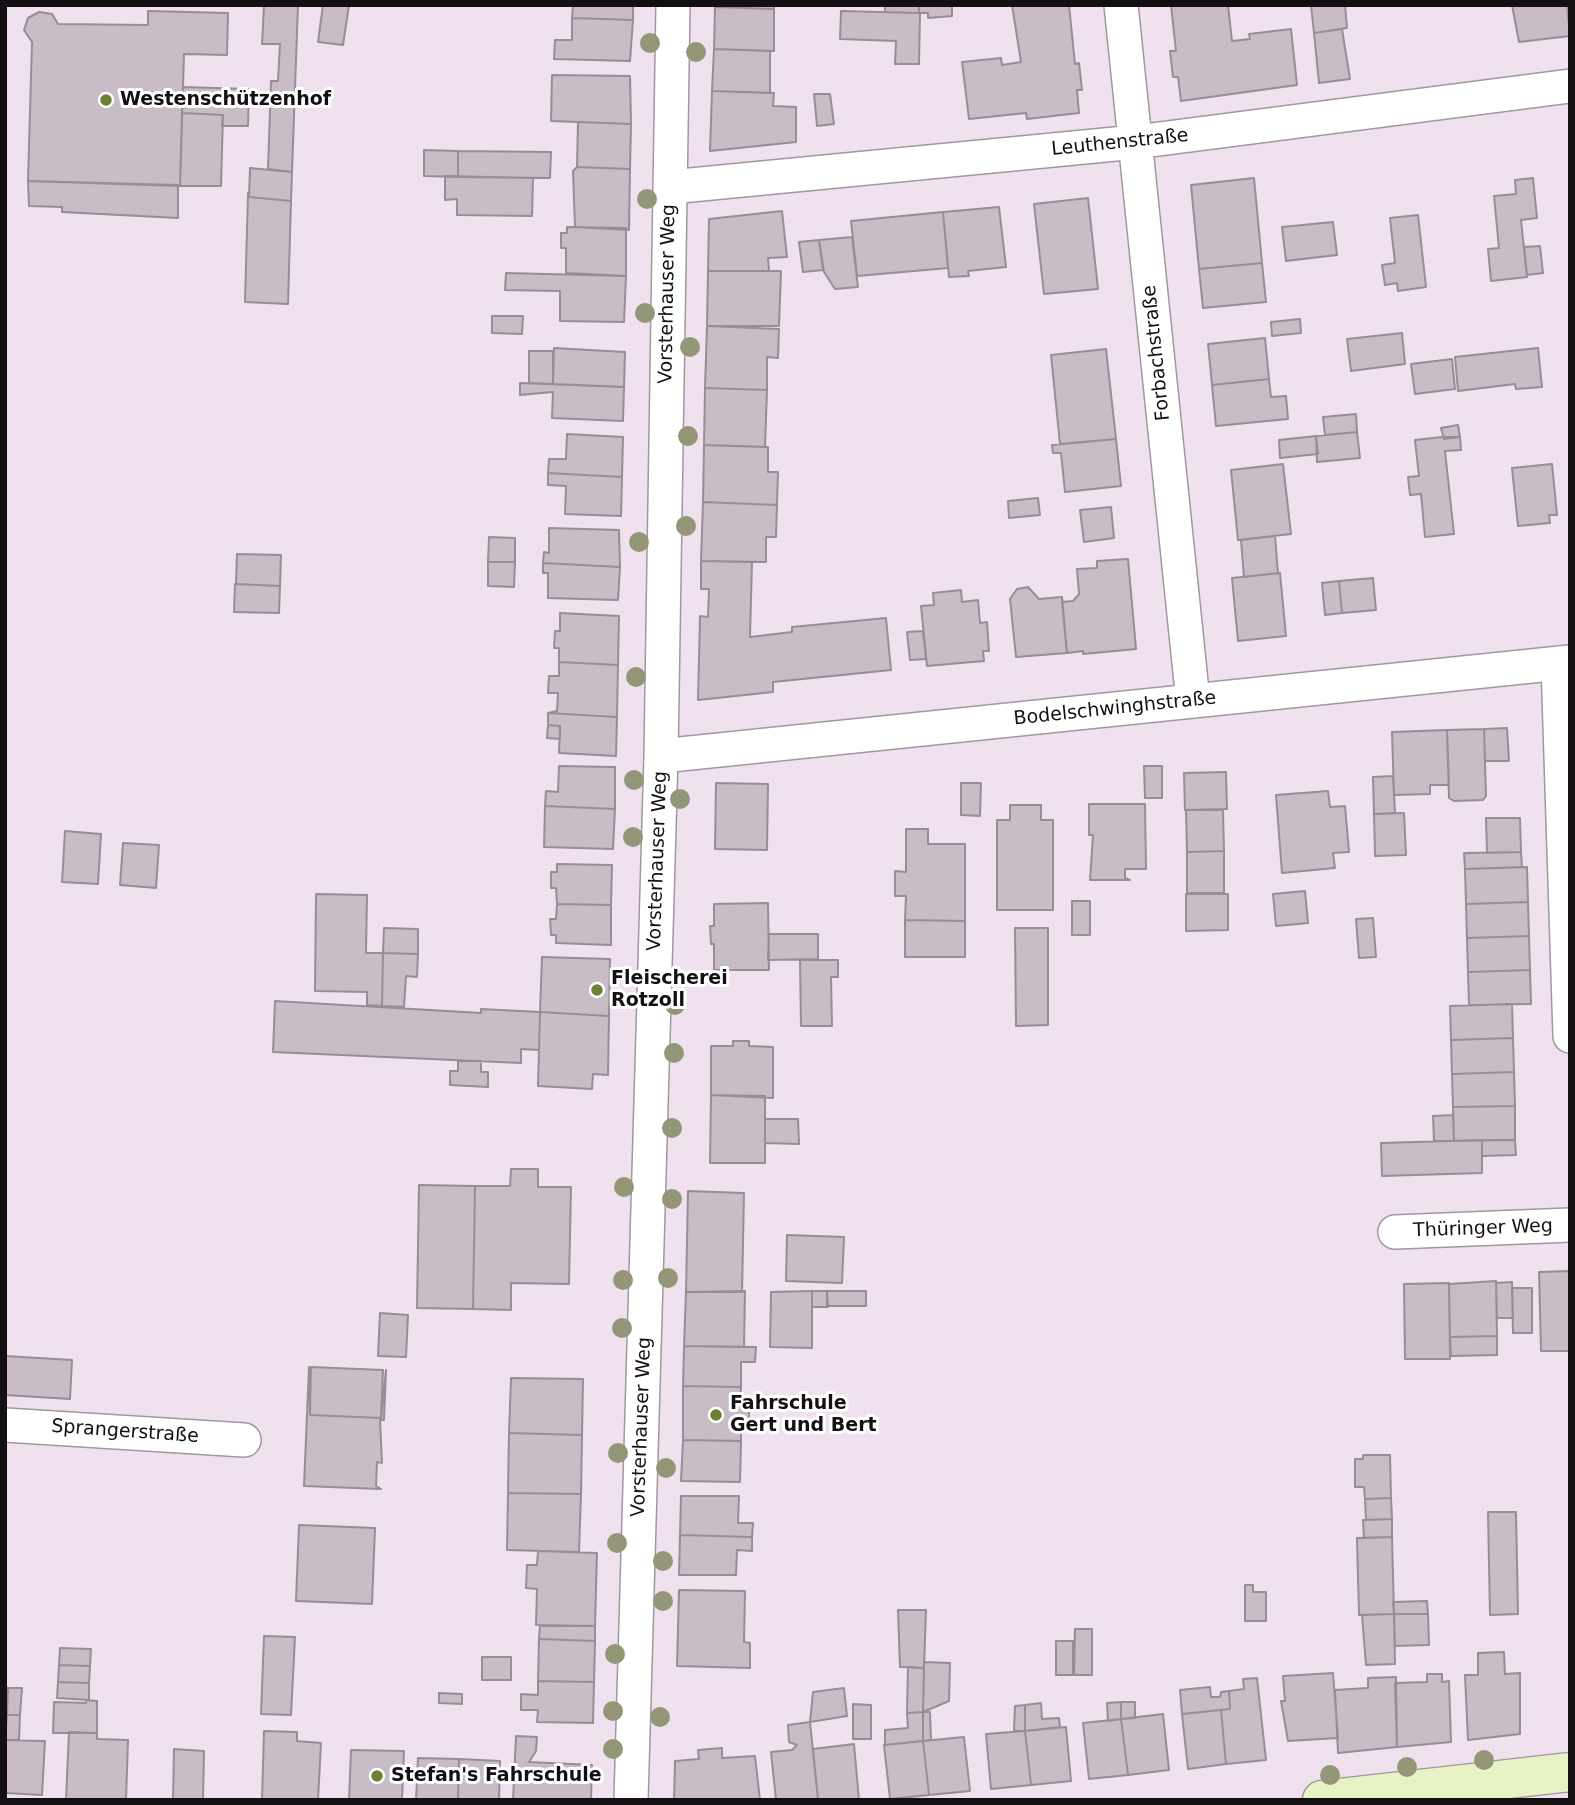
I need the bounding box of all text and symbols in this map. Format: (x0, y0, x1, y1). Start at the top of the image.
place label: Westenschützenhof (120, 89, 331, 111)
marker: Westenschützenhof (98, 92, 114, 108)
street label: Leuthenstraße (1050, 124, 1190, 162)
street label: Vorsterhauser Weg (655, 204, 681, 384)
street label: Forbachstraße (1139, 284, 1175, 422)
street label: Bodelschwinghstraße (1013, 687, 1217, 731)
street label: Vorsterhauser Weg (643, 771, 673, 951)
place label: Fleischerei Rotzoll (611, 968, 728, 1012)
marker: Fleischerei Rotzoll (589, 982, 605, 998)
street label: Thüringer Weg (1413, 1215, 1553, 1243)
street label: Vorsterhauser Weg (627, 1337, 657, 1517)
place label: Fahrschule Gert und Bert (730, 1393, 877, 1437)
marker: Fahrschule Gert und Bert (708, 1407, 724, 1423)
street label: Sprangerstraße (51, 1415, 199, 1449)
place label: Stefan's Fahrschule (391, 1765, 602, 1787)
marker: Stefan's Fahrschule (369, 1768, 385, 1784)

